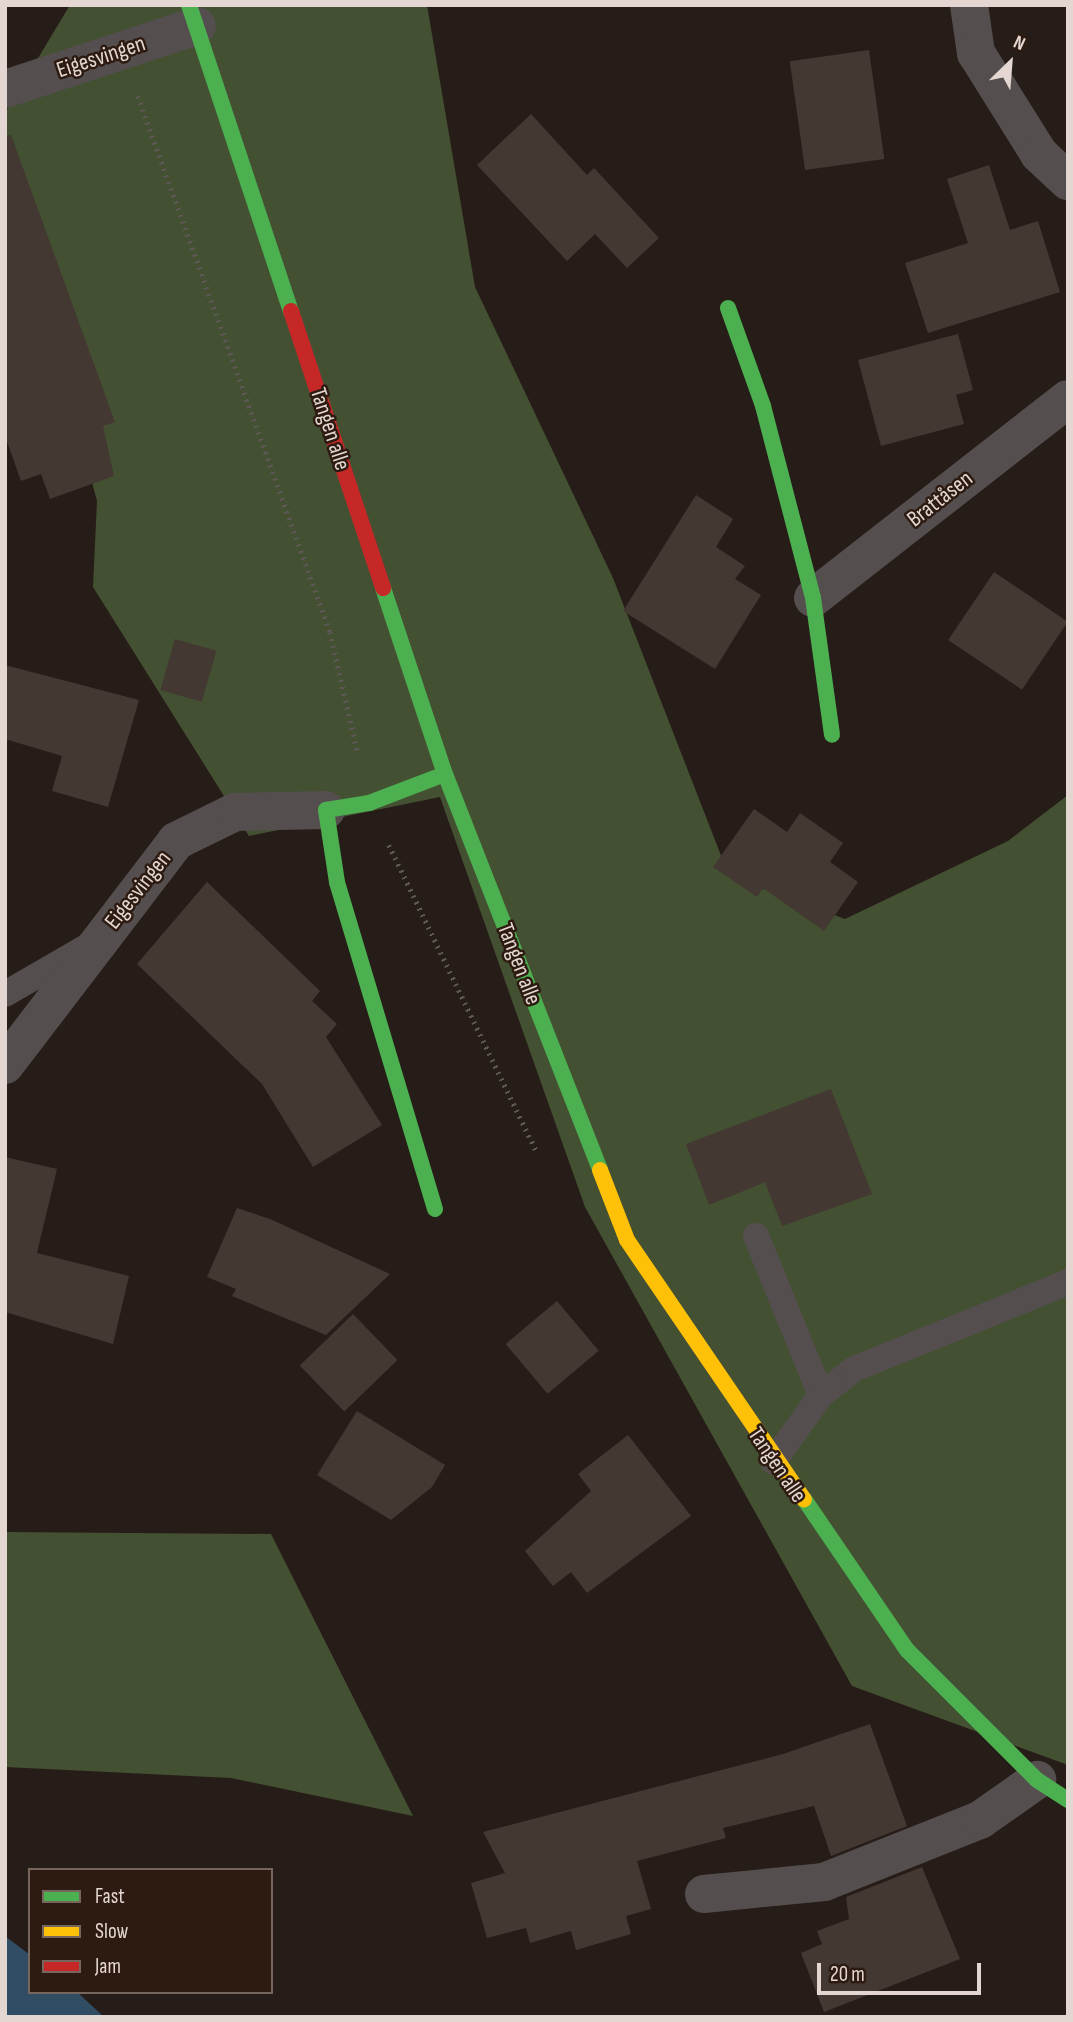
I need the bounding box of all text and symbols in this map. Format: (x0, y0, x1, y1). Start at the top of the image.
north arrow (975, 28, 1045, 98)
street label: Eigesvingen (53, 30, 149, 84)
text: N (1010, 31, 1029, 56)
street label: Tangen alle (304, 384, 356, 474)
street label: Brattåsen (902, 465, 978, 533)
street label: Eigesvingen (99, 845, 177, 935)
street label: Tangen alle (491, 919, 547, 1009)
street label: Tangen alle (742, 1422, 812, 1508)
legend (28, 1868, 273, 1994)
text: Fast (95, 1884, 125, 1909)
text: Slow (95, 1919, 128, 1944)
scale bar (821, 1948, 986, 1992)
text: Jam (95, 1954, 121, 1979)
text: 20 m (830, 1962, 865, 1987)

